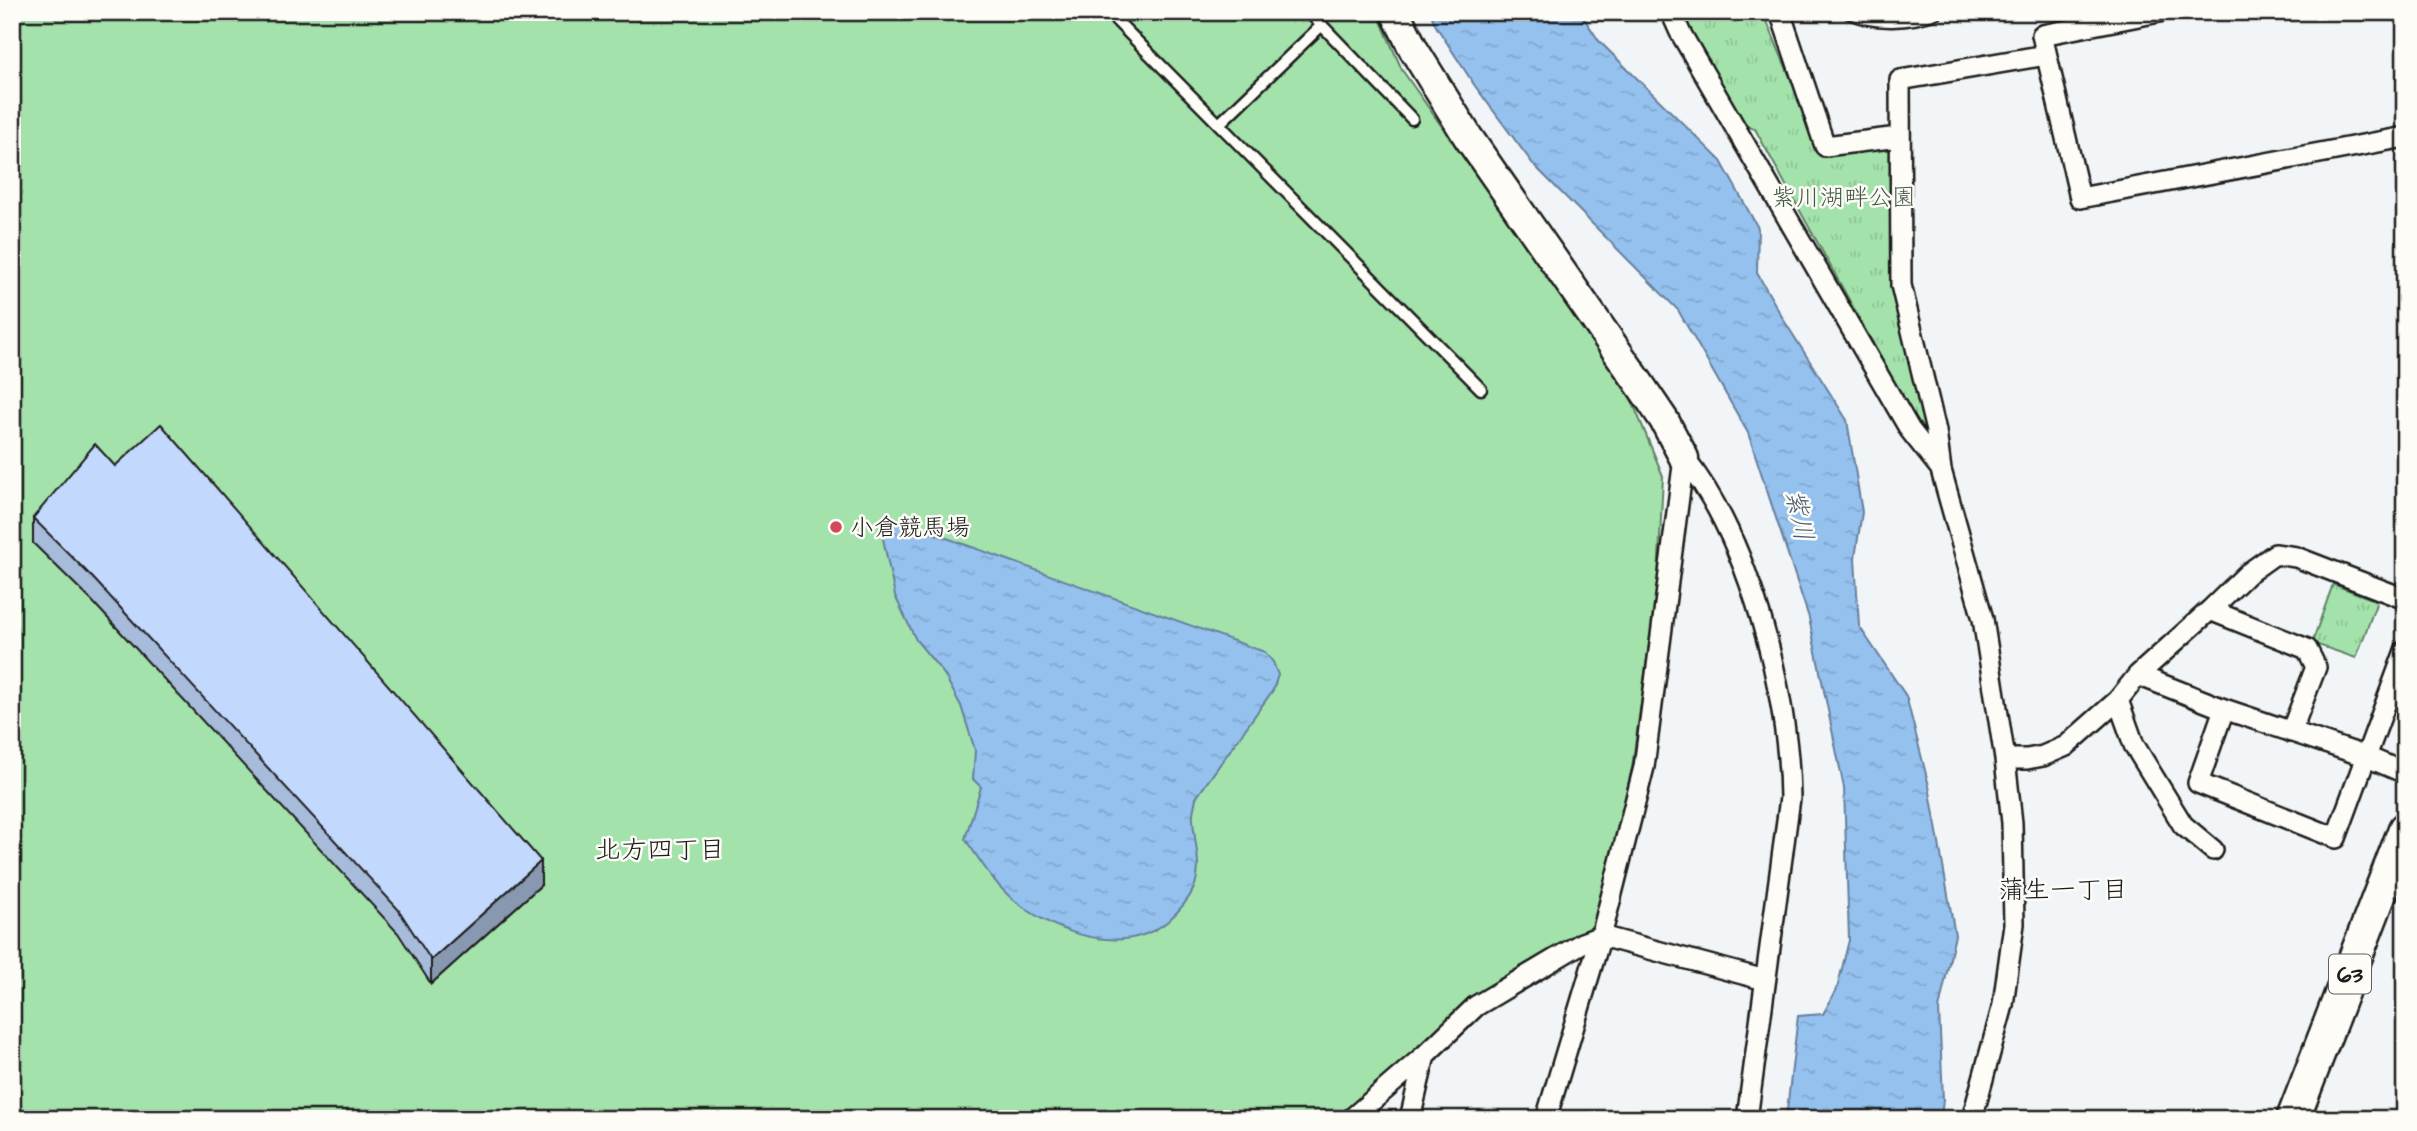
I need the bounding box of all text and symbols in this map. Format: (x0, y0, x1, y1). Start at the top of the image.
park label: 紫川湖畔公園 (1772, 181, 1916, 215)
water label: 紫川 (1776, 486, 1822, 544)
place label: 小倉競馬場 (850, 511, 970, 545)
marker: 小倉競馬場 (828, 519, 844, 535)
district label: 北方四丁目 (595, 832, 725, 868)
district label: 蒲生一丁目 (1998, 872, 2128, 908)
road number: 63 (2329, 954, 2371, 993)

